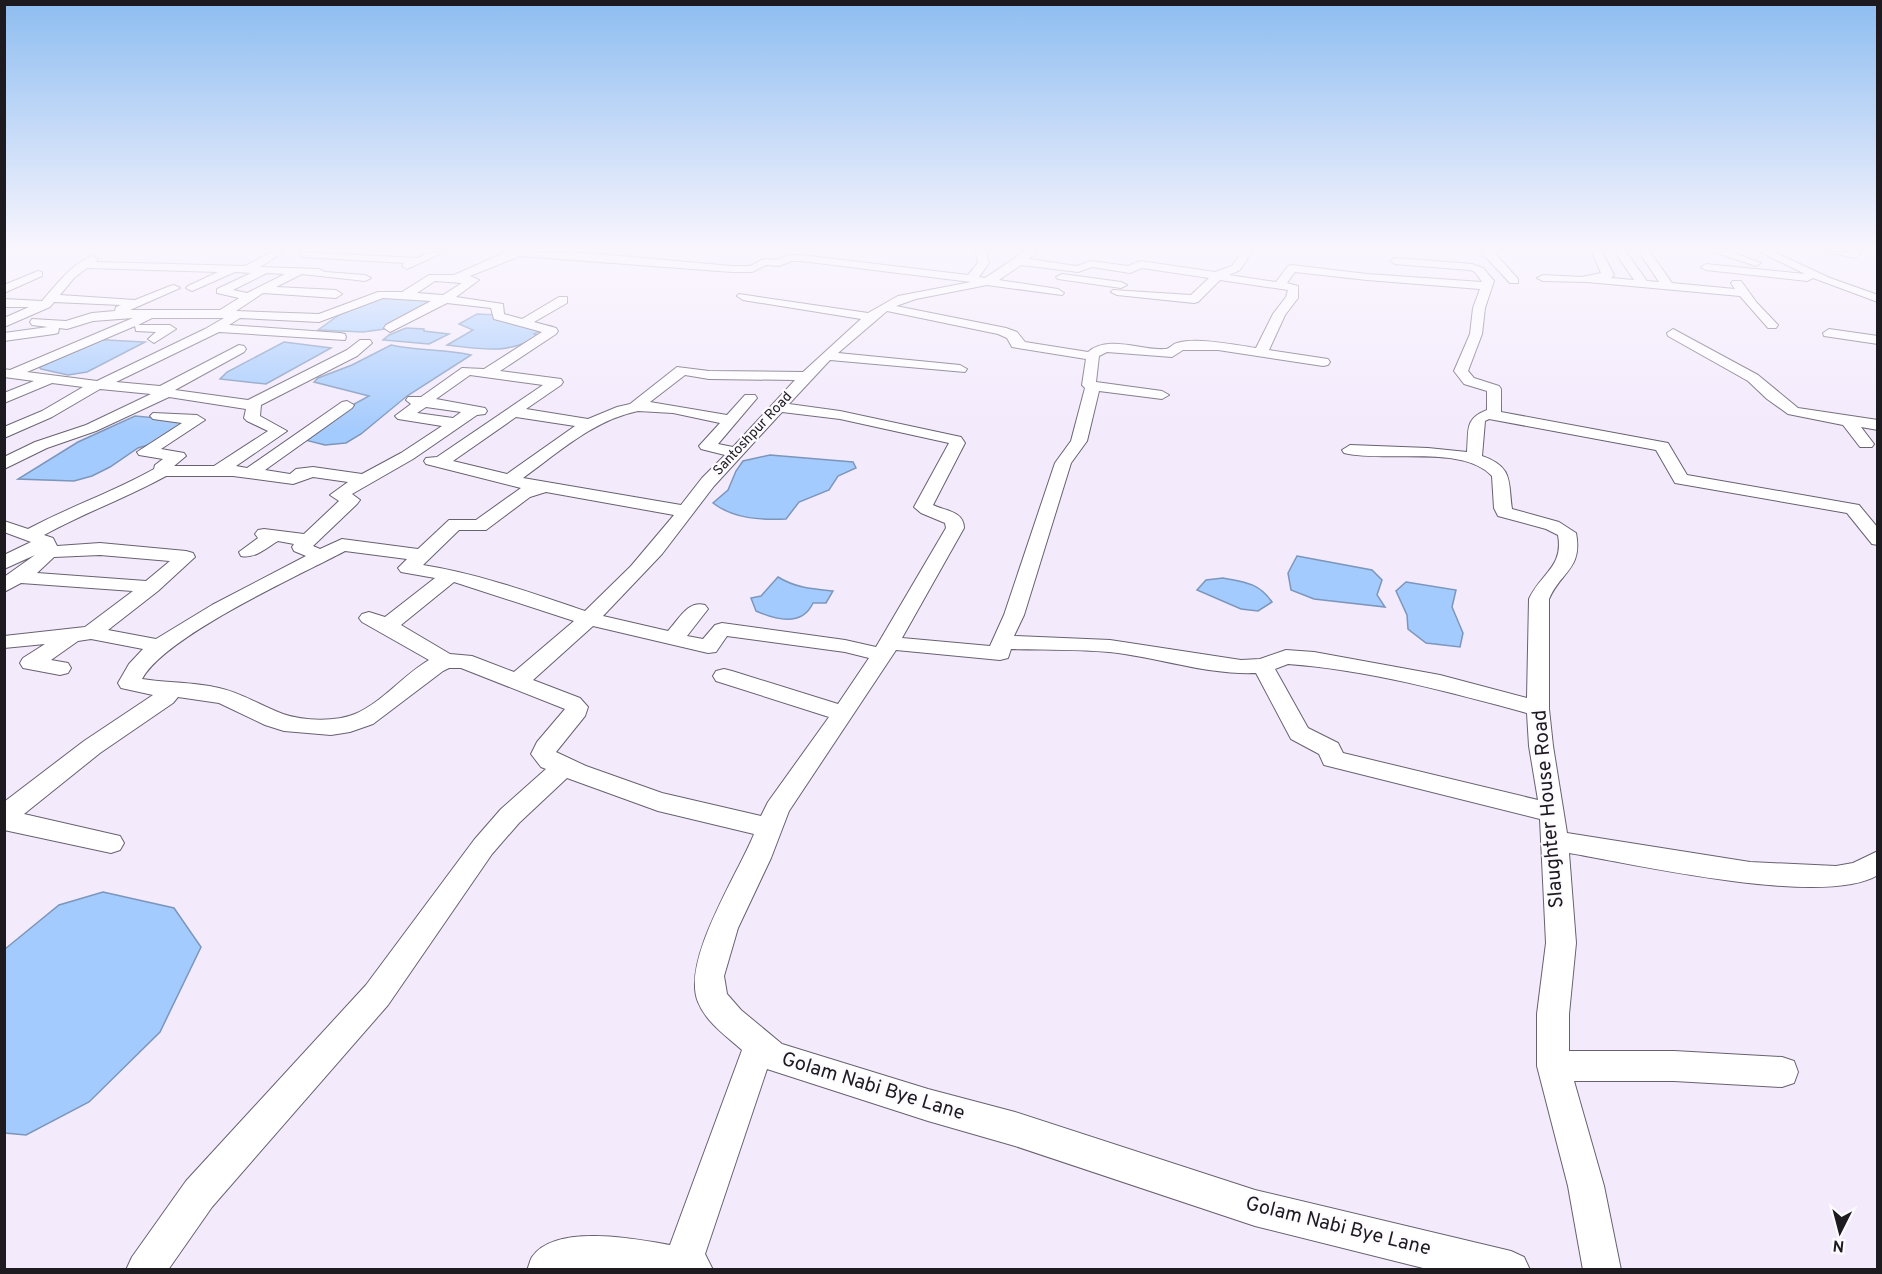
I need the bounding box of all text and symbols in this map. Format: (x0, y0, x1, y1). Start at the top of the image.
street label: Santoshpur Road (710, 389, 796, 479)
street label: Slaughter House Road (1527, 709, 1571, 909)
street label: Golam Nabi Bye Lane (778, 1047, 968, 1127)
street label: Golam Nabi Bye Lane (1242, 1191, 1434, 1263)
north arrow (1810, 1202, 1870, 1262)
text: N (1832, 1234, 1845, 1255)

